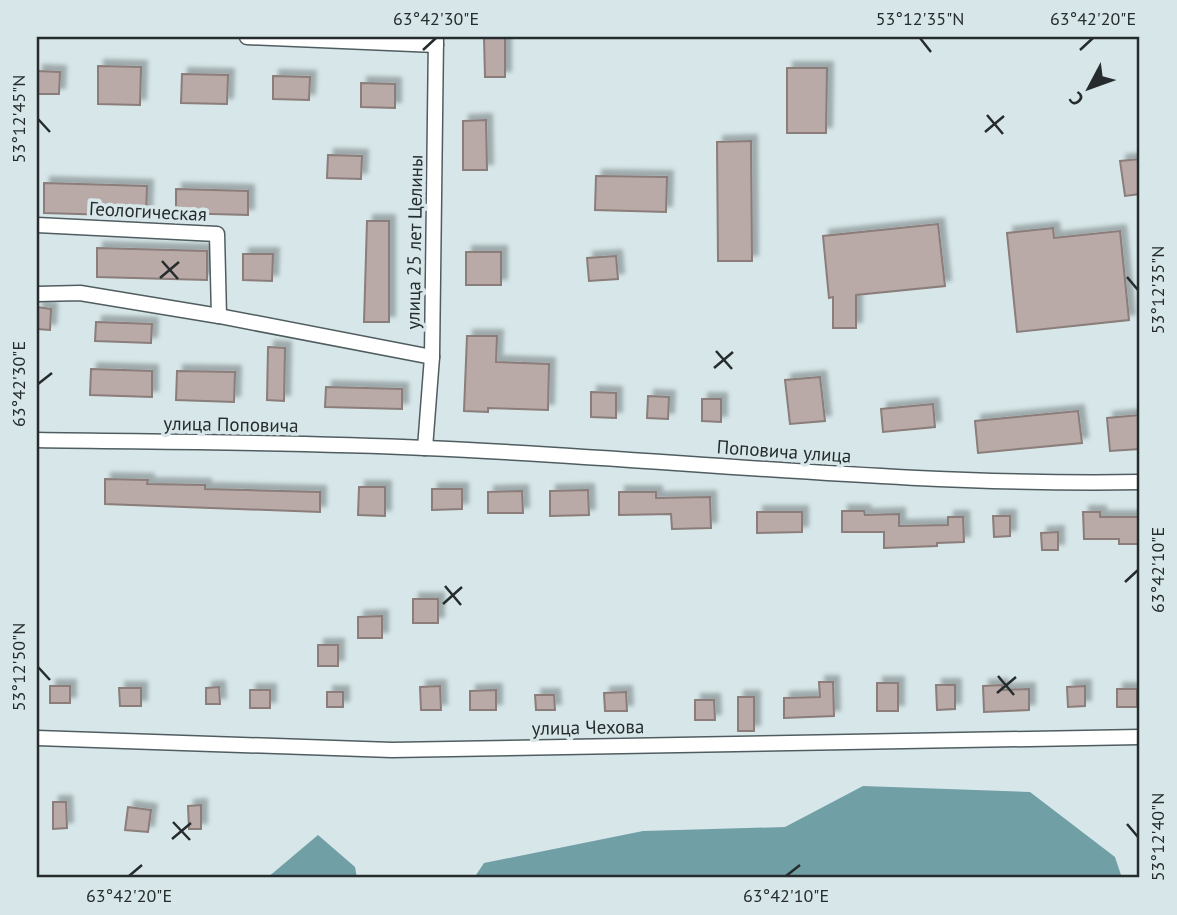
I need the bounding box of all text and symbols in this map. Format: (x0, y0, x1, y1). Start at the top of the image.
text: 63°42'30"E (393, 7, 479, 30)
text: 53°12'35"N (876, 7, 964, 30)
text: 63°42'20"E (1050, 7, 1136, 30)
north arrow (1054, 52, 1124, 122)
text: 53°12'45"N (7, 75, 30, 163)
text: С (1063, 87, 1089, 111)
street label: улица 25 лет Целины (400, 154, 428, 330)
street label: Геологическая (89, 196, 207, 226)
text: 53°12'35"N (1146, 246, 1169, 334)
text: 63°42'30"E (7, 341, 30, 427)
street label: улица Поповича (163, 411, 299, 437)
street label: Поповича улица (716, 434, 852, 468)
text: 63°42'10"E (1146, 527, 1169, 613)
text: 53°12'50"N (7, 623, 30, 711)
street label: улица Чехова (531, 714, 645, 740)
text: 53°12'40"N (1146, 793, 1169, 881)
text: 63°42'20"E (86, 884, 172, 907)
text: 63°42'10"E (743, 884, 829, 907)

